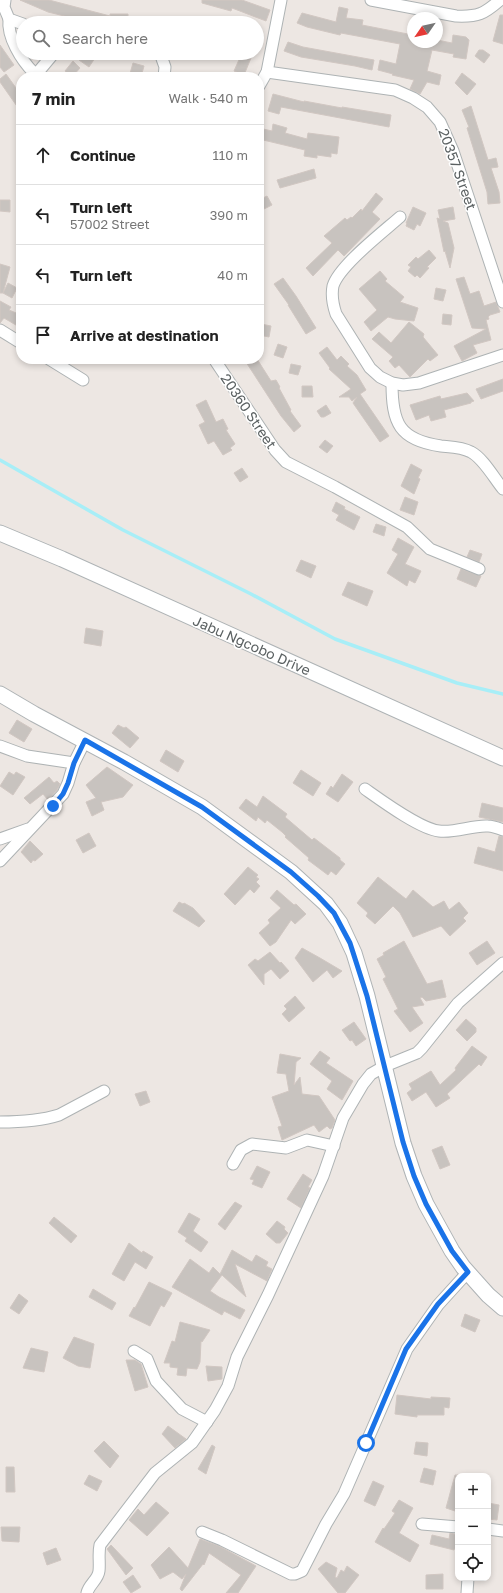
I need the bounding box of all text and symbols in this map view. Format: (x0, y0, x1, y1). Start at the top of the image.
north arrow (407, 12, 443, 48)
search box (16, 16, 264, 60)
icon: search (30, 27, 52, 49)
text: Search here (62, 29, 148, 47)
text: 7 min (32, 88, 75, 109)
text: Walk · 540 m (169, 90, 248, 106)
street label: 20357 Street (435, 126, 481, 212)
icon: ahead (32, 144, 54, 166)
text: Continue (70, 146, 136, 164)
text: 110 m (213, 147, 248, 163)
text: Turn left (70, 198, 132, 216)
icon: left (32, 204, 54, 226)
text: 390 m (210, 207, 248, 223)
text: 57002 Street (70, 216, 150, 232)
icon: left (32, 264, 54, 286)
text: Turn left (70, 266, 132, 284)
text: 40 m (217, 267, 248, 283)
icon: arrive (32, 324, 54, 346)
text: Arrive at destination (70, 326, 219, 344)
street label: 20360 Street (218, 370, 280, 452)
street label: Jabu Ngcobo Drive (191, 611, 313, 679)
route end (44, 797, 62, 815)
route start (357, 1434, 375, 1452)
map controls (455, 1473, 491, 1581)
button: + (455, 1473, 491, 1509)
button: − (455, 1509, 491, 1545)
button: locate (455, 1545, 491, 1581)

